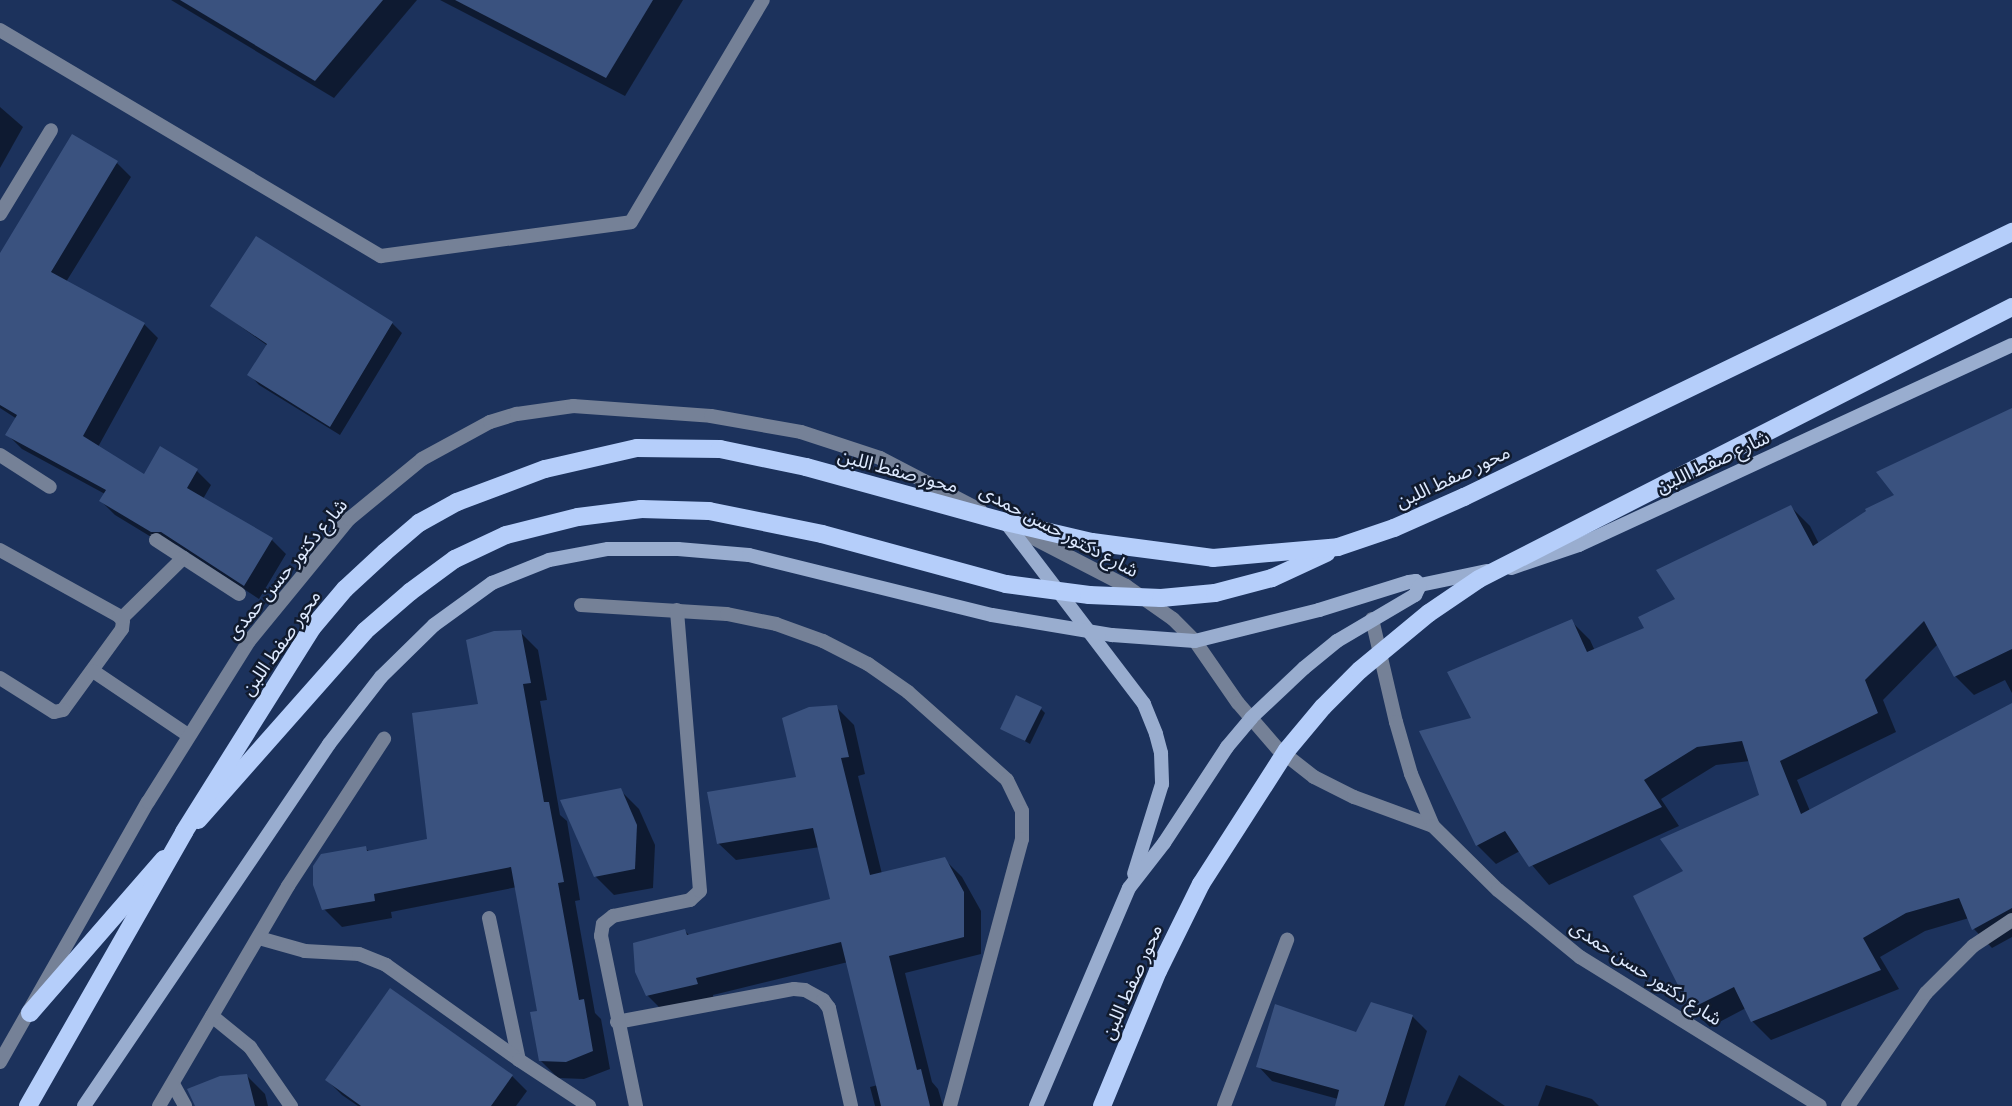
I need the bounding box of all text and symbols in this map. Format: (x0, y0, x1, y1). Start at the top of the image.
street label: شارع صفط اللبن (1653, 426, 1773, 498)
street label: محور صفط اللبن (1392, 441, 1514, 513)
street label: محور صفط اللبن (835, 444, 961, 498)
street label: شارع دكتور حسن حمدى (976, 480, 1142, 582)
street label: شارع دكتور حسن حمدى (222, 494, 352, 644)
street label: محور صفط اللبن (236, 586, 326, 700)
street label: شارع دكتور حسن حمدى (1566, 915, 1726, 1031)
street label: محور صفط اللبن (1096, 921, 1168, 1043)

